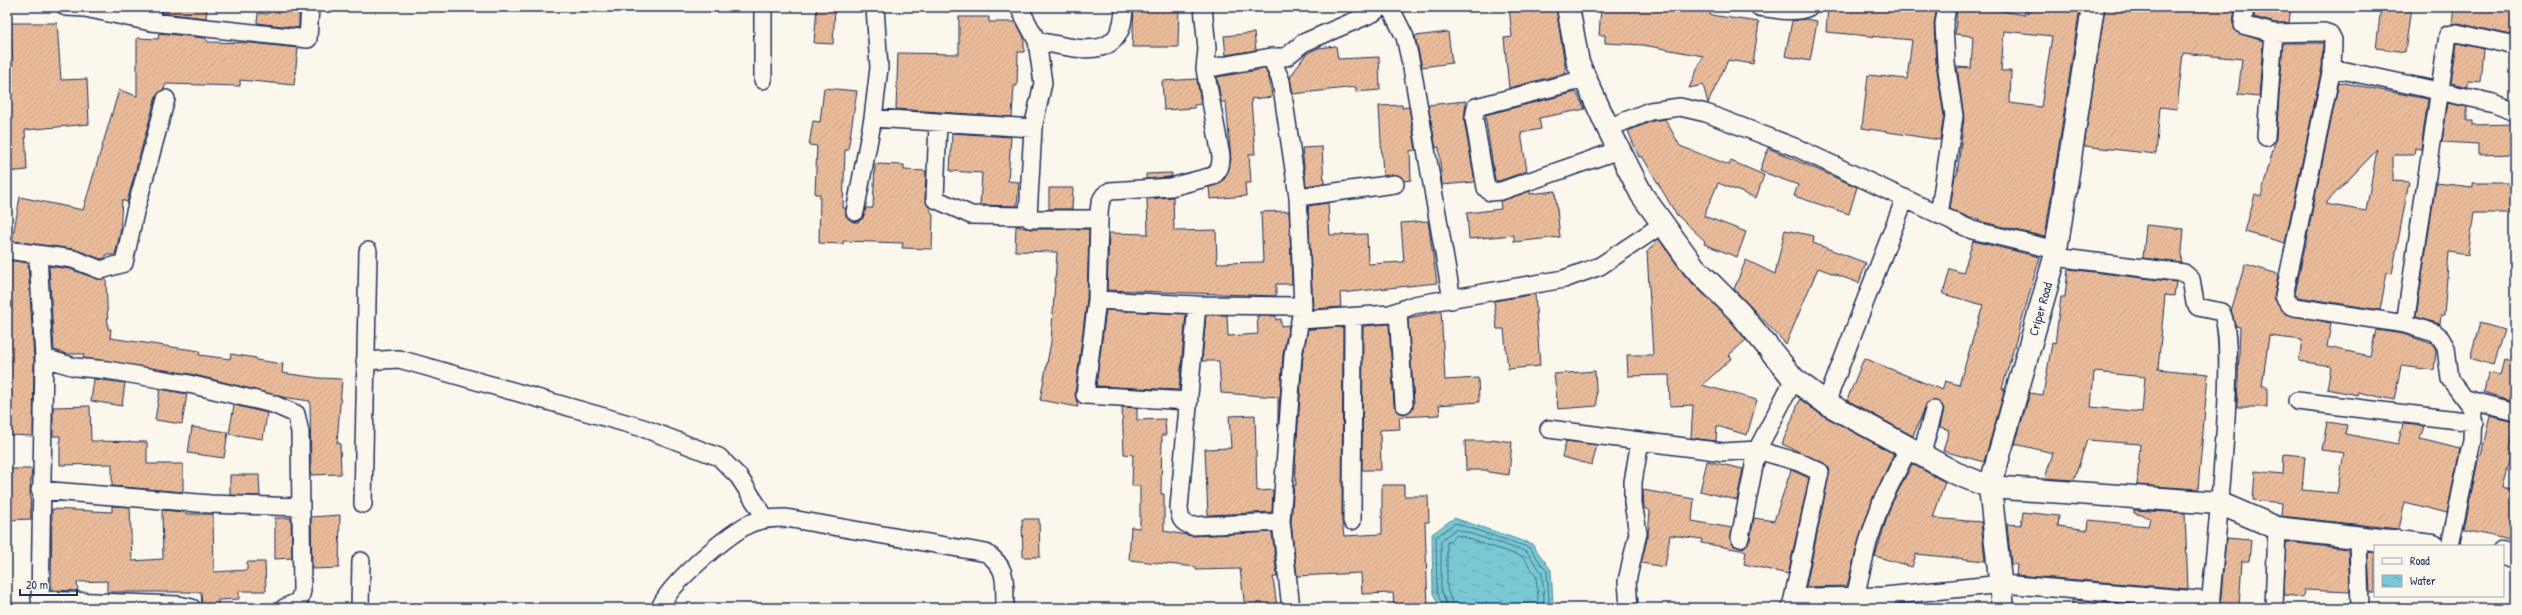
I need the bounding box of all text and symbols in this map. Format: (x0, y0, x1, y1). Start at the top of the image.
street label: Criper Road (2024, 280, 2056, 338)
legend (2374, 545, 2504, 597)
text: Road (2410, 552, 2430, 569)
scale bar (20, 571, 77, 597)
text: Water (2410, 572, 2436, 589)
text: 20 m (26, 576, 48, 593)

